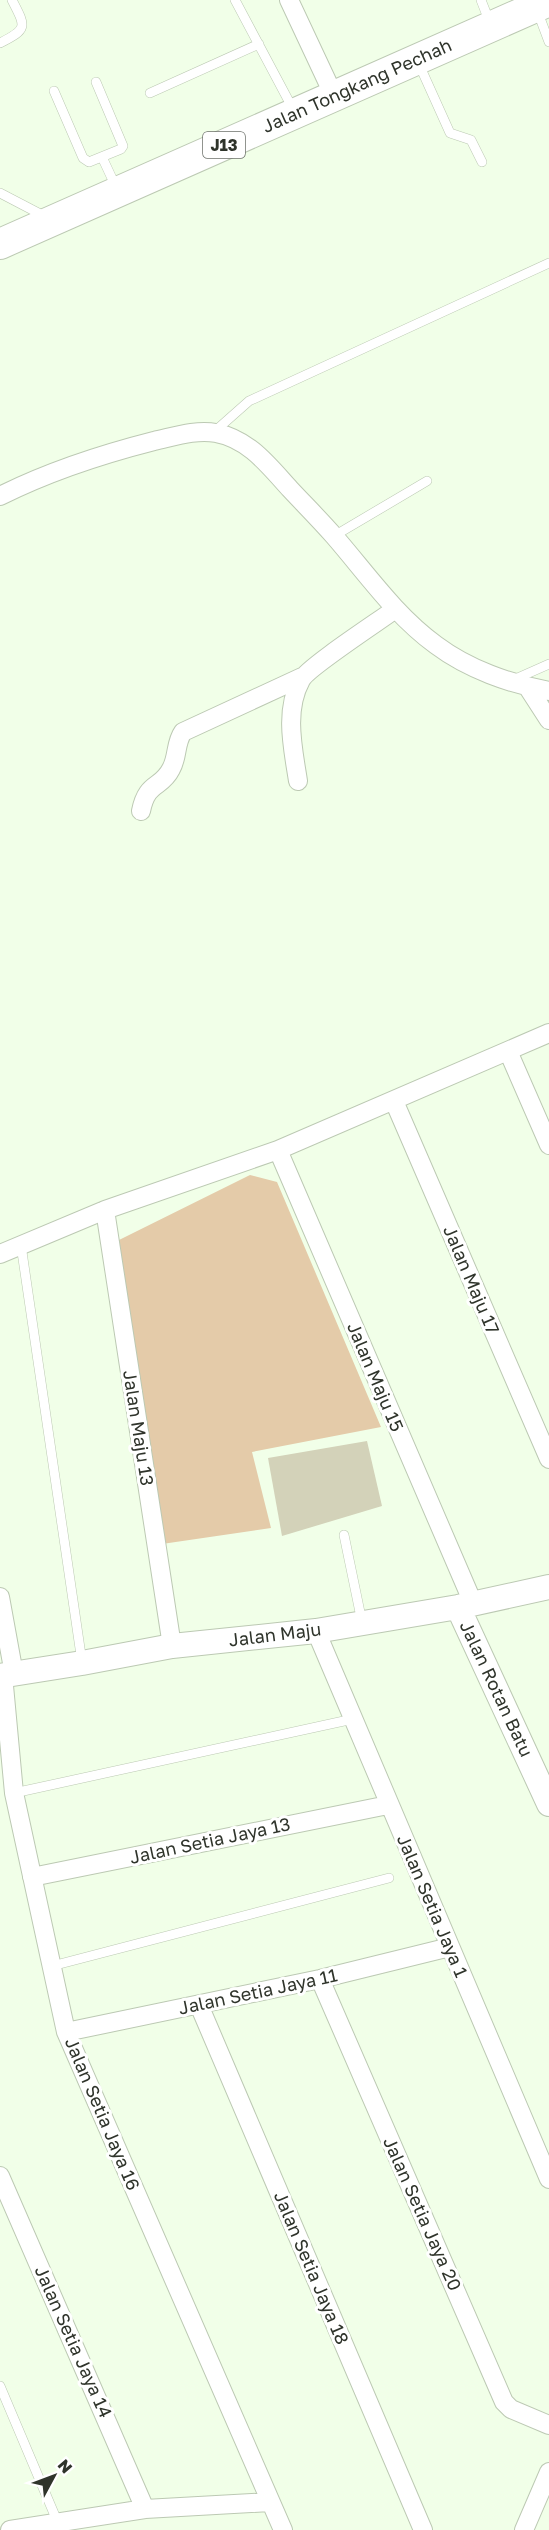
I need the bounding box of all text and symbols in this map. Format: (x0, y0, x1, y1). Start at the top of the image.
street label: Jalan Tongkang Pechah (258, 33, 455, 137)
road number: J13 (203, 132, 245, 158)
street label: Jalan Maju 17 (439, 1222, 505, 1337)
street label: Jalan Maju 15 (343, 1319, 409, 1435)
street label: Jalan Maju 13 (119, 1368, 159, 1487)
street label: Jalan Maju (227, 1617, 322, 1651)
street label: Jalan Rotan Batu (456, 1617, 538, 1760)
street label: Jalan Setia Jaya 13 (127, 1812, 292, 1868)
street label: Jalan Setia Jaya 1 (393, 1831, 473, 1981)
street label: Jalan Setia Jaya 11 (176, 1963, 339, 2019)
street label: Jalan Setia Jaya 16 (61, 2034, 145, 2193)
street label: Jalan Setia Jaya 20 (379, 2133, 467, 2294)
street label: Jalan Setia Jaya 18 (270, 2188, 354, 2347)
street label: Jalan Setia Jaya 14 (31, 2262, 117, 2421)
north arrow (24, 2446, 84, 2506)
text: N (54, 2455, 77, 2477)

